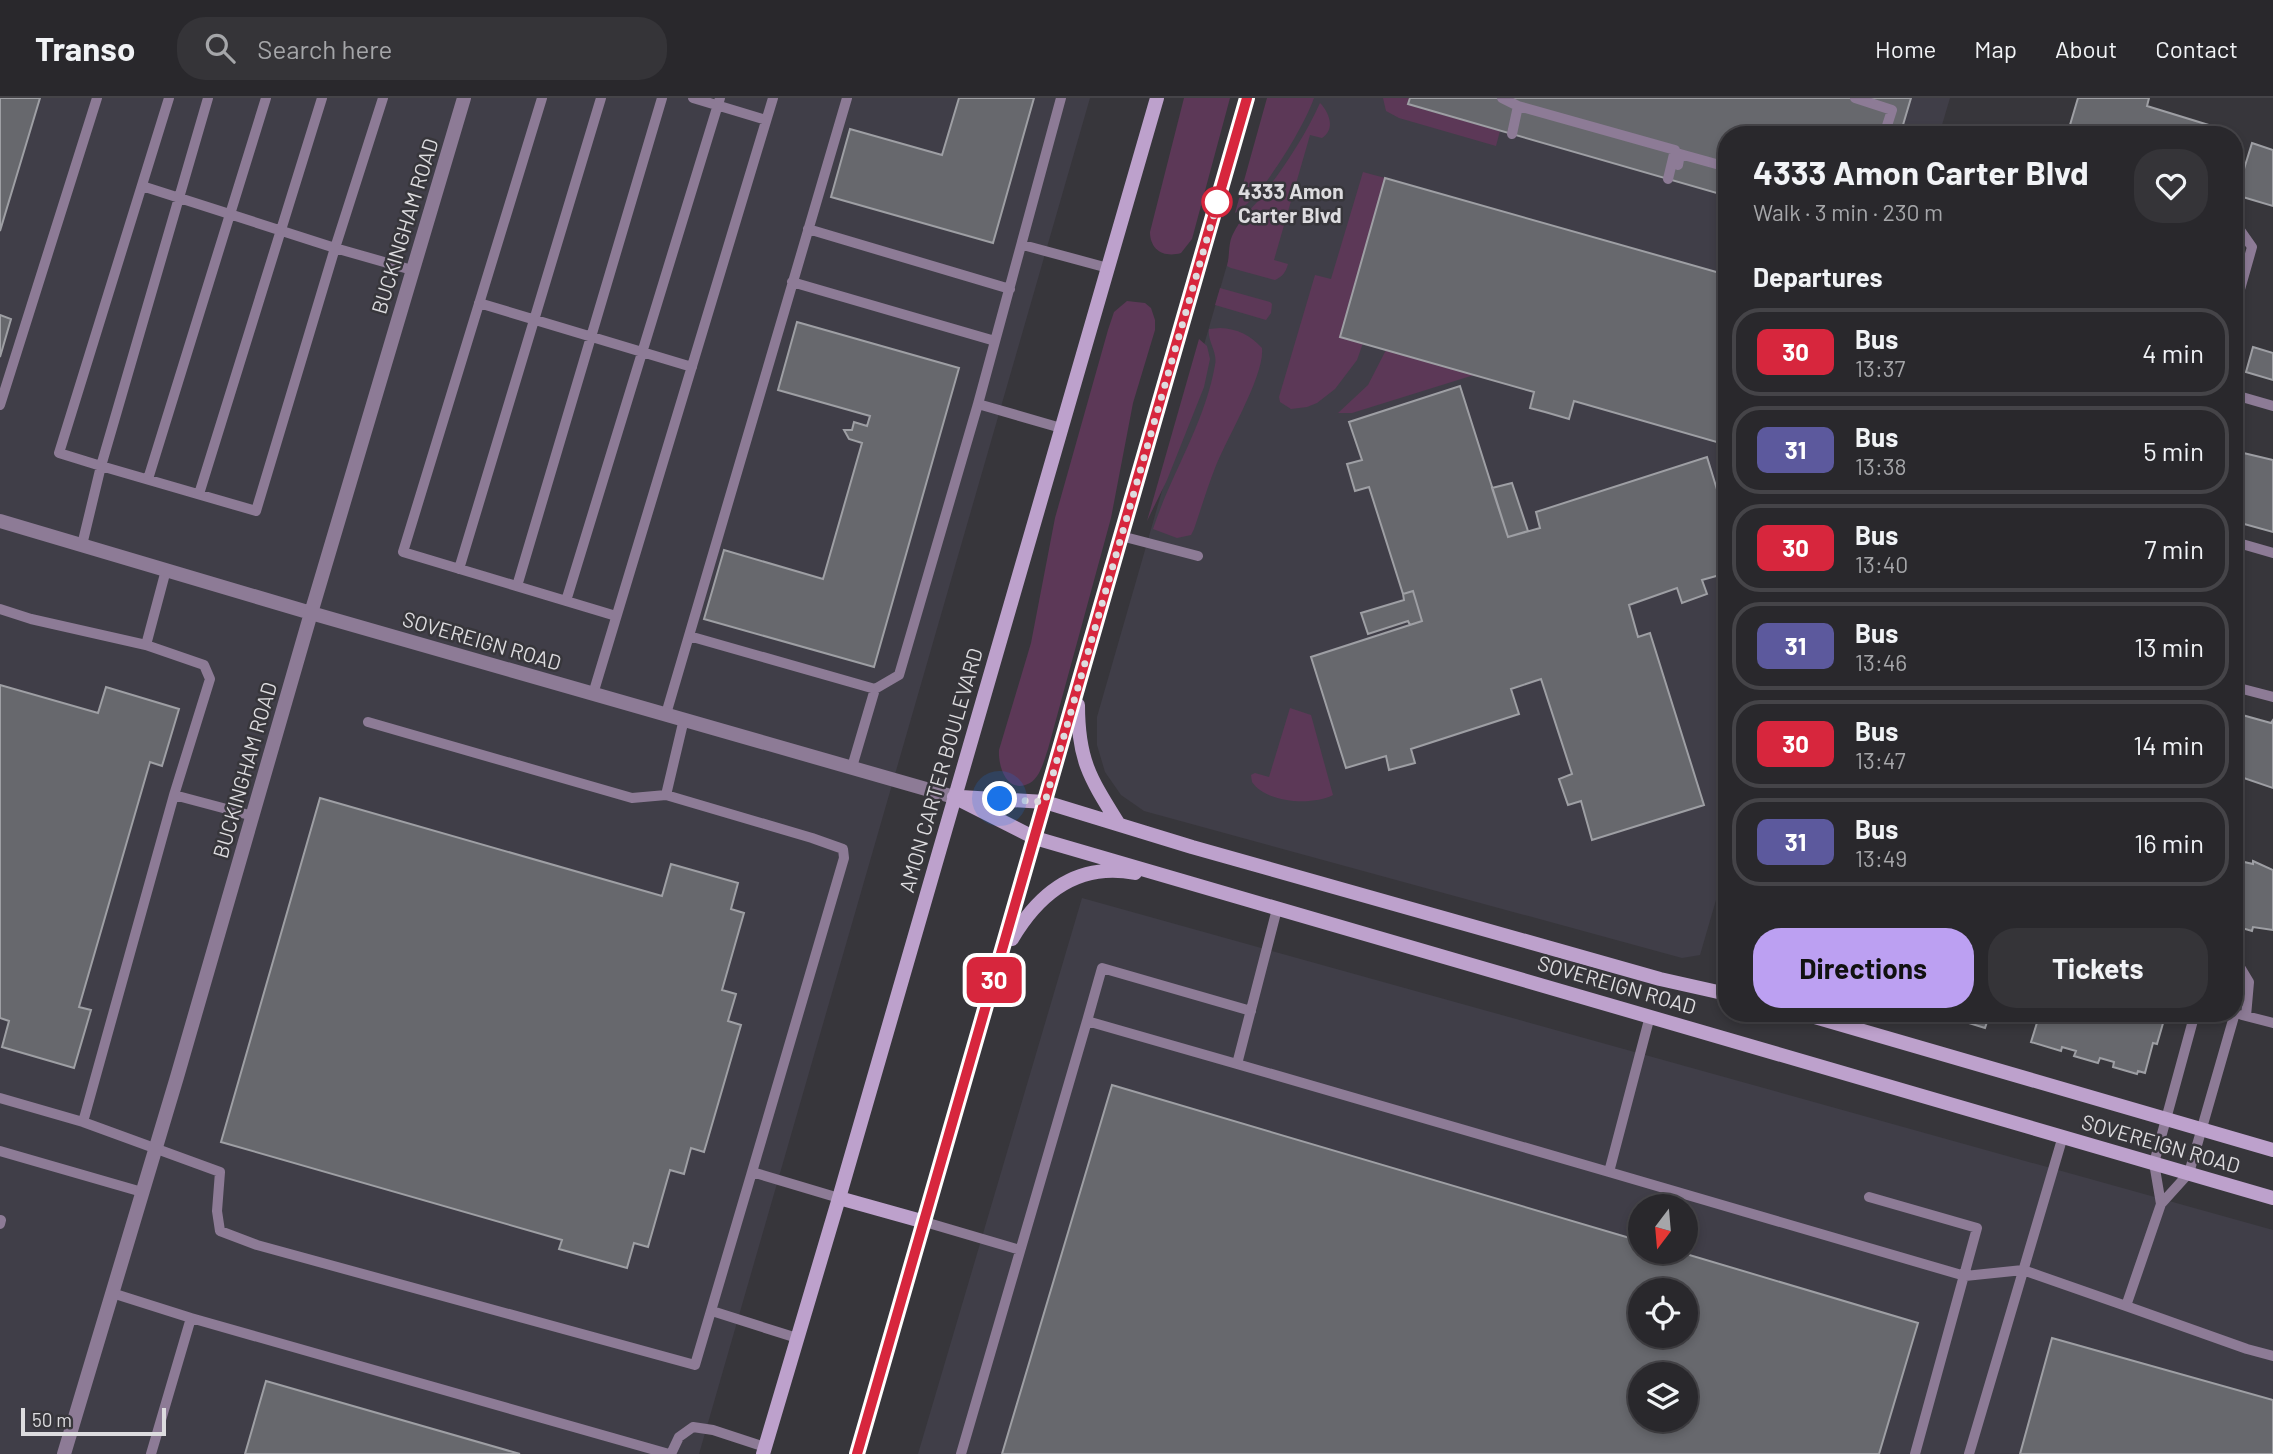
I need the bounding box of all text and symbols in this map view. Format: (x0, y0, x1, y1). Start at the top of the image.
search box (177, 17, 667, 80)
text: Transo (35, 28, 135, 68)
icon: search (201, 29, 239, 67)
text: Search here (257, 33, 392, 64)
text: Home (1875, 34, 1936, 63)
text: Map (1974, 34, 2017, 63)
text: About (2055, 34, 2117, 63)
text: Contact (2155, 34, 2238, 63)
street label: BUCKINGHAM ROAD (365, 135, 443, 317)
button: heart (2134, 149, 2208, 223)
text: 4333 Amon Carter Blvd (1753, 152, 2089, 192)
place label: 4333 Amon Carter Blvd (1238, 178, 1344, 227)
marker: 4333 Amon Carter Blvd (1202, 187, 1232, 217)
text: Walk · 3 min · 230 m (1753, 198, 1943, 226)
text: Departures (1753, 261, 1883, 292)
text: Bus (1855, 323, 1898, 354)
text: 30 (1782, 337, 1809, 366)
text: 4 min (2142, 337, 2204, 368)
text: 13:37 (1855, 354, 1905, 382)
text: Bus (1855, 421, 1898, 452)
text: 31 (1785, 435, 1806, 464)
text: 5 min (2143, 435, 2204, 466)
text: 13:38 (1855, 452, 1907, 480)
text: Bus (1855, 519, 1898, 550)
text: 30 (1782, 533, 1809, 562)
text: 7 min (2144, 533, 2204, 564)
text: 13:40 (1855, 550, 1908, 578)
street label: SOVEREIGN ROAD (400, 605, 564, 675)
text: Bus (1855, 617, 1898, 648)
text: 31 (1785, 631, 1806, 660)
text: 13 min (2134, 631, 2204, 662)
street label: AMON CARTER BOULEVARD (893, 645, 987, 895)
text: 13:46 (1855, 648, 1907, 676)
street label: BUCKINGHAM ROAD (207, 679, 281, 861)
text: Bus (1855, 715, 1898, 746)
text: 30 (1782, 729, 1809, 758)
text: 14 min (2133, 729, 2204, 760)
text: 13:47 (1855, 746, 1906, 774)
your location (982, 781, 1017, 816)
text: Bus (1855, 813, 1898, 844)
text: 31 (1785, 827, 1806, 856)
text: 16 min (2134, 827, 2204, 858)
text: 13:49 (1855, 844, 1907, 872)
button: Directions (1753, 928, 1974, 1008)
button: Tickets (1988, 928, 2208, 1008)
street label: SOVEREIGN ROAD (1535, 949, 1699, 1019)
line badge: 30 (962, 957, 1026, 1003)
text: 30 (981, 965, 1007, 994)
street label: SOVEREIGN ROAD (2079, 1108, 2243, 1178)
north arrow (1628, 1194, 1698, 1264)
map controls (1628, 1194, 1698, 1432)
button: locate (1628, 1278, 1698, 1348)
button: layers (1628, 1362, 1698, 1432)
scale bar (21, 1405, 166, 1437)
text: 50 m (32, 1408, 72, 1431)

